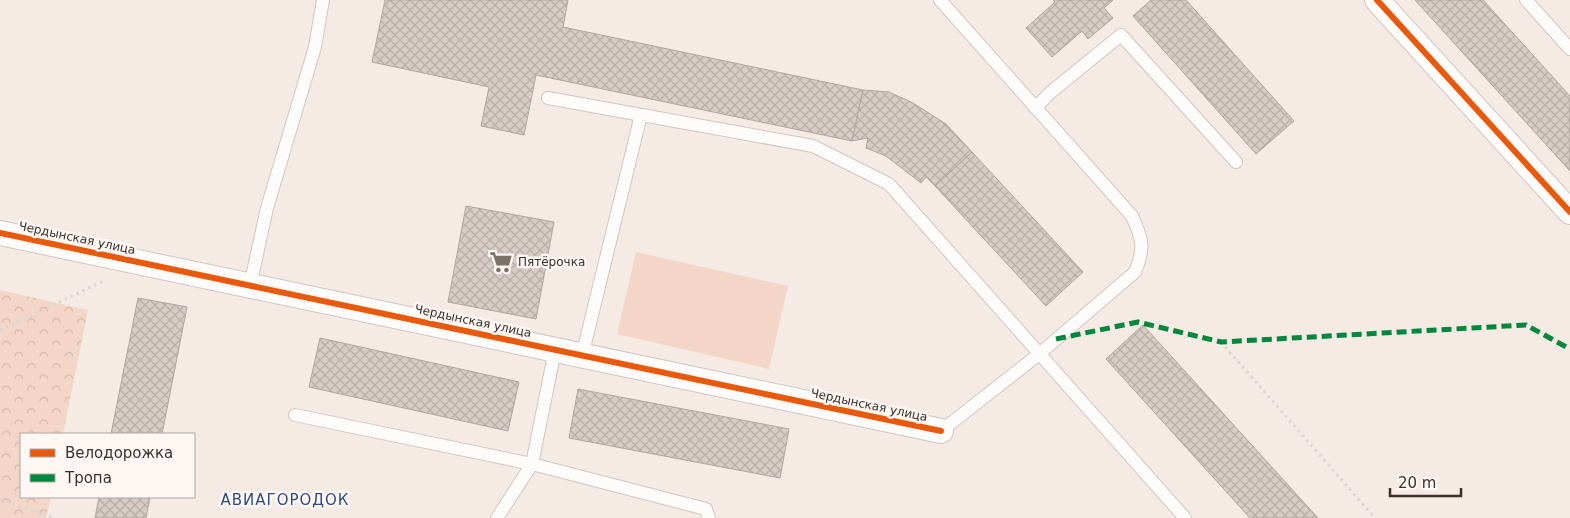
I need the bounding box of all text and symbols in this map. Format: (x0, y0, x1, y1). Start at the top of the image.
street label: Чердынская улица (17, 219, 137, 257)
supermarket icon: Пятёрочка (488, 249, 514, 275)
place label: Пятёрочка (518, 255, 585, 269)
street label: Чердынская улица (413, 302, 533, 340)
street label: Чердынская улица (809, 386, 929, 424)
legend (20, 433, 195, 498)
text: Велодорожка (65, 444, 173, 462)
scale bar (1390, 466, 1461, 498)
text: Тропа (64, 469, 112, 487)
text: 20 m (1398, 474, 1436, 492)
district label: АВИАГОРОДОК (220, 491, 350, 509)

